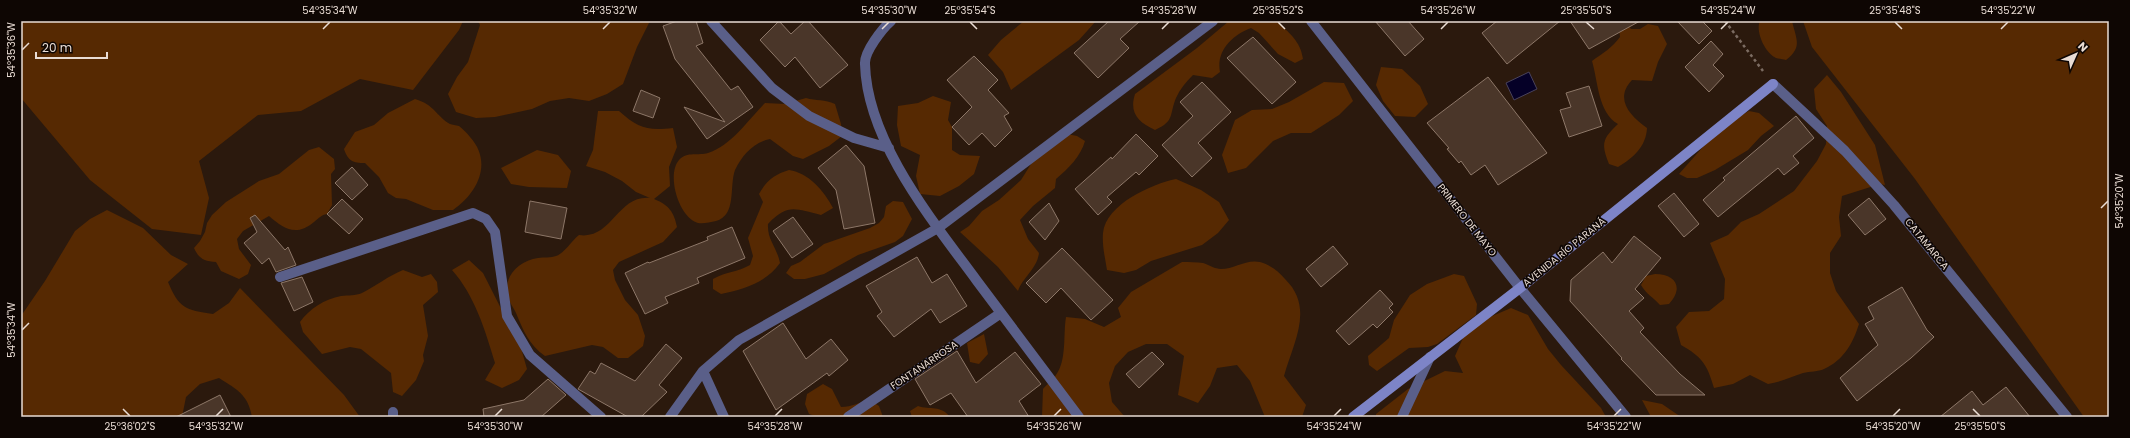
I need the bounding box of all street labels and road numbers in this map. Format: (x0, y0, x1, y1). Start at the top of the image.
street label: PRIMERO DE MAYO (1434, 180, 1500, 260)
street label: AVENIDA RÍO PARANÁ (1519, 214, 1609, 290)
street label: CATAMARCA (1902, 215, 1953, 273)
street label: FONTANARROSA (887, 337, 961, 393)

